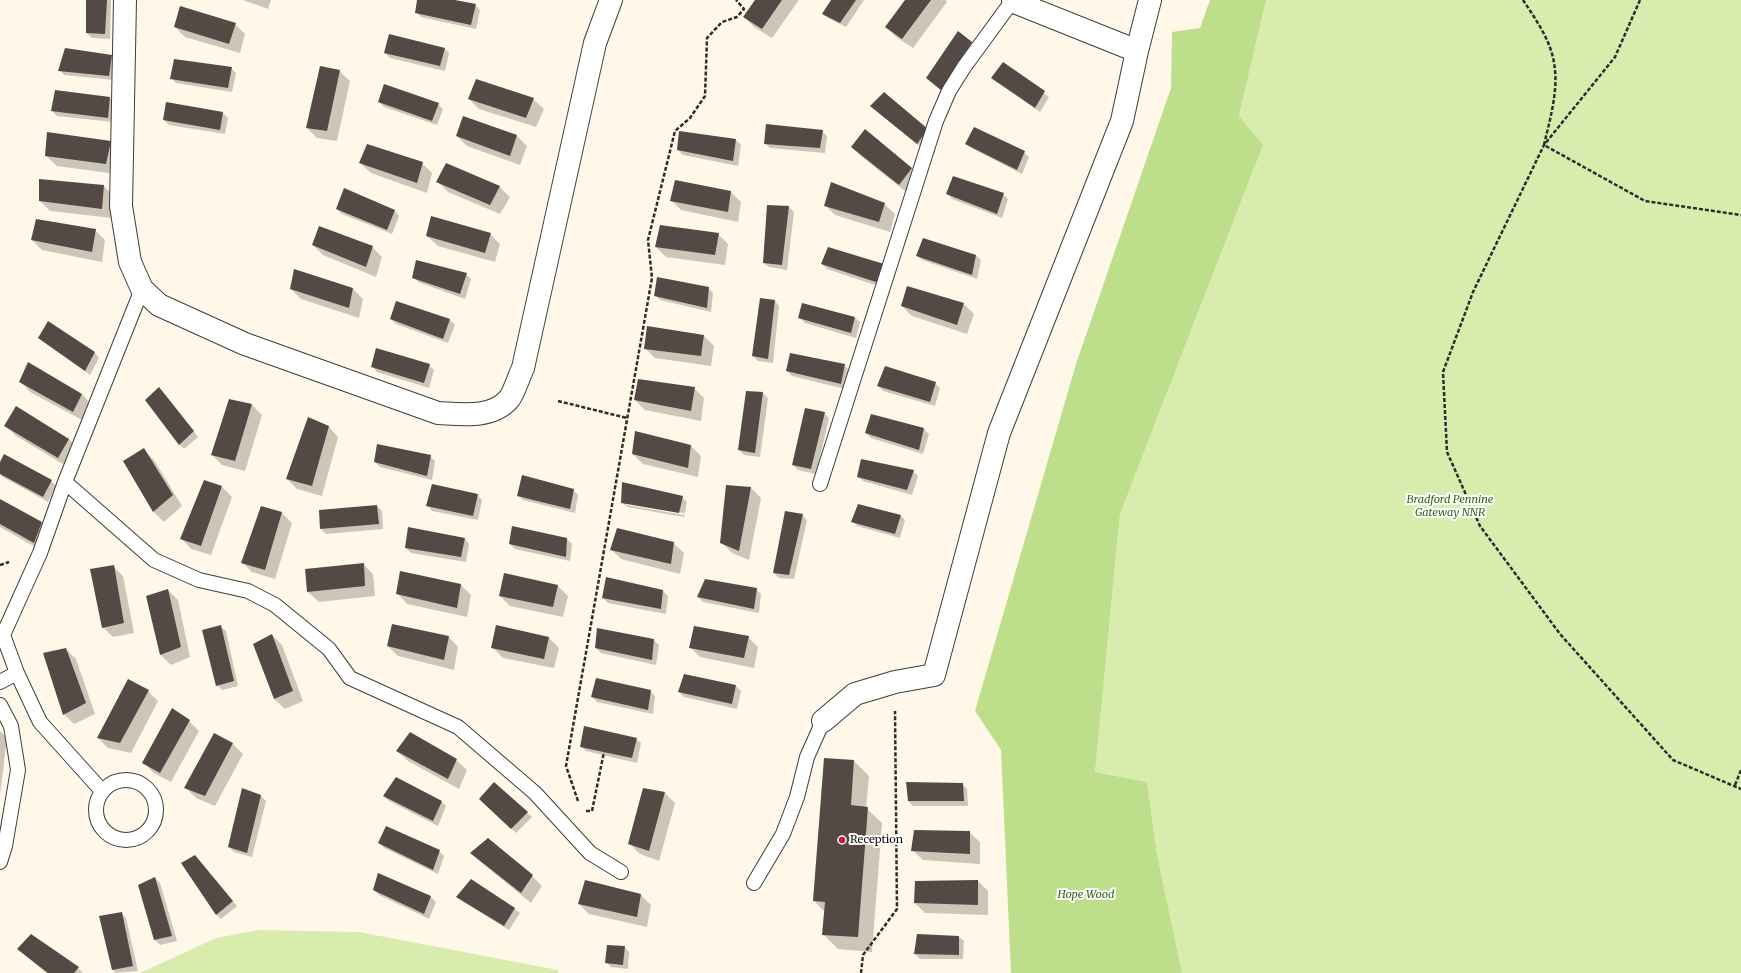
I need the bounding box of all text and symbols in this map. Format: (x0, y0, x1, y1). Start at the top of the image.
park label: Bradford Pennine Gateway NNR (1407, 493, 1493, 519)
place label: Reception (850, 833, 903, 847)
marker: Reception (837, 835, 847, 845)
park label: Hope Wood (1057, 888, 1115, 902)

